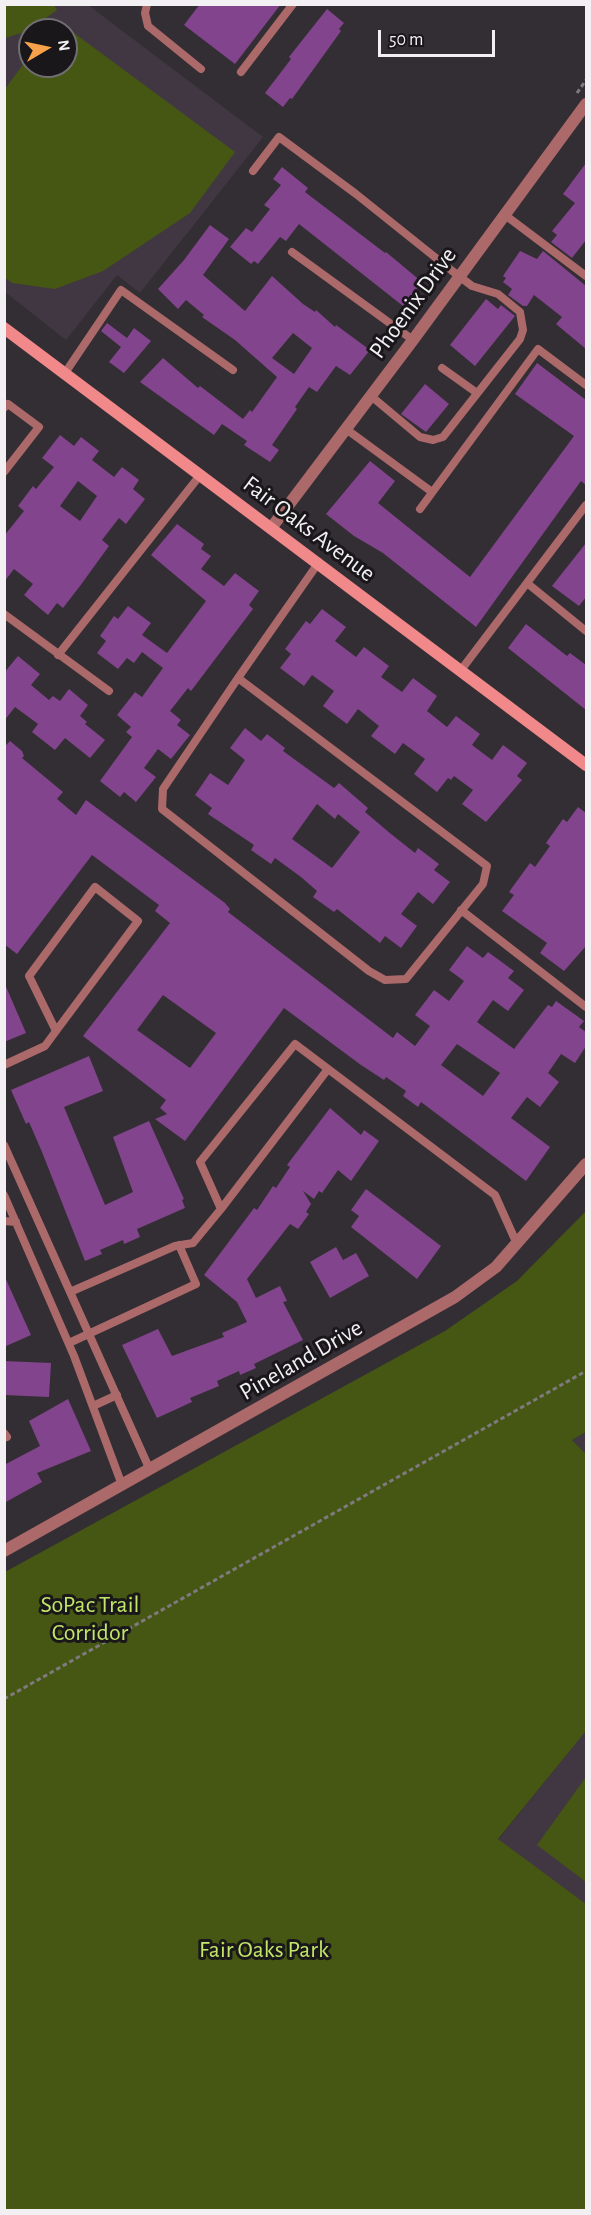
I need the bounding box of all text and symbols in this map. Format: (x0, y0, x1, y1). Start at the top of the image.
north arrow (18, 18, 78, 78)
scale bar (381, 18, 498, 56)
text: 50 m (389, 31, 423, 49)
text: N (55, 39, 73, 52)
street label: Phoenix Drive (363, 242, 463, 364)
street label: Fair Oaks Avenue (237, 470, 381, 588)
street label: Pineland Drive (234, 1313, 368, 1407)
park label: SoPac Trail Corridor (41, 1591, 139, 1647)
park label: Fair Oaks Park (199, 1936, 329, 1964)

